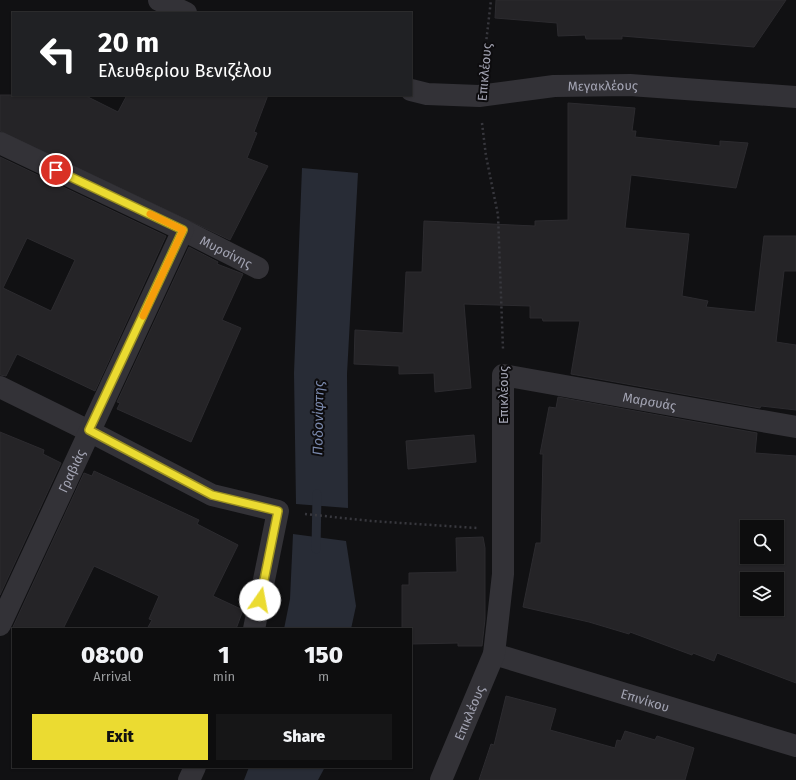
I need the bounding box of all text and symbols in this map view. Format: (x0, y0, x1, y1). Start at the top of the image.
text: 20 m (98, 26, 159, 59)
icon: left (32, 28, 84, 80)
street label: Επικλέους (474, 42, 495, 102)
text: Ελευθερίου Βενιζέλου (98, 60, 272, 82)
street label: Μεγακλέους (568, 78, 638, 94)
pin (39, 153, 73, 187)
icon: arrive (45, 159, 67, 181)
street label: Μυρσίνης (197, 233, 255, 272)
street label: Επικλέους (496, 366, 511, 424)
water label: Ποδονίφτης (309, 380, 328, 455)
street label: Μαρσυάς (621, 389, 677, 414)
street label: Γραβιάς (55, 447, 88, 495)
map controls (740, 520, 784, 616)
button: search (740, 520, 784, 564)
button: layers (740, 572, 784, 616)
position arrow (239, 579, 281, 621)
text: 08:00 (81, 641, 144, 669)
text: 1 (218, 641, 230, 669)
text: 150 (304, 641, 343, 669)
text: Arrival (93, 669, 131, 684)
text: min (213, 669, 235, 684)
text: m (318, 669, 329, 684)
street label: Επικλέους (452, 683, 488, 743)
street label: Επινίκου (619, 686, 671, 715)
button: Exit (32, 714, 208, 760)
button: Share (216, 714, 392, 760)

